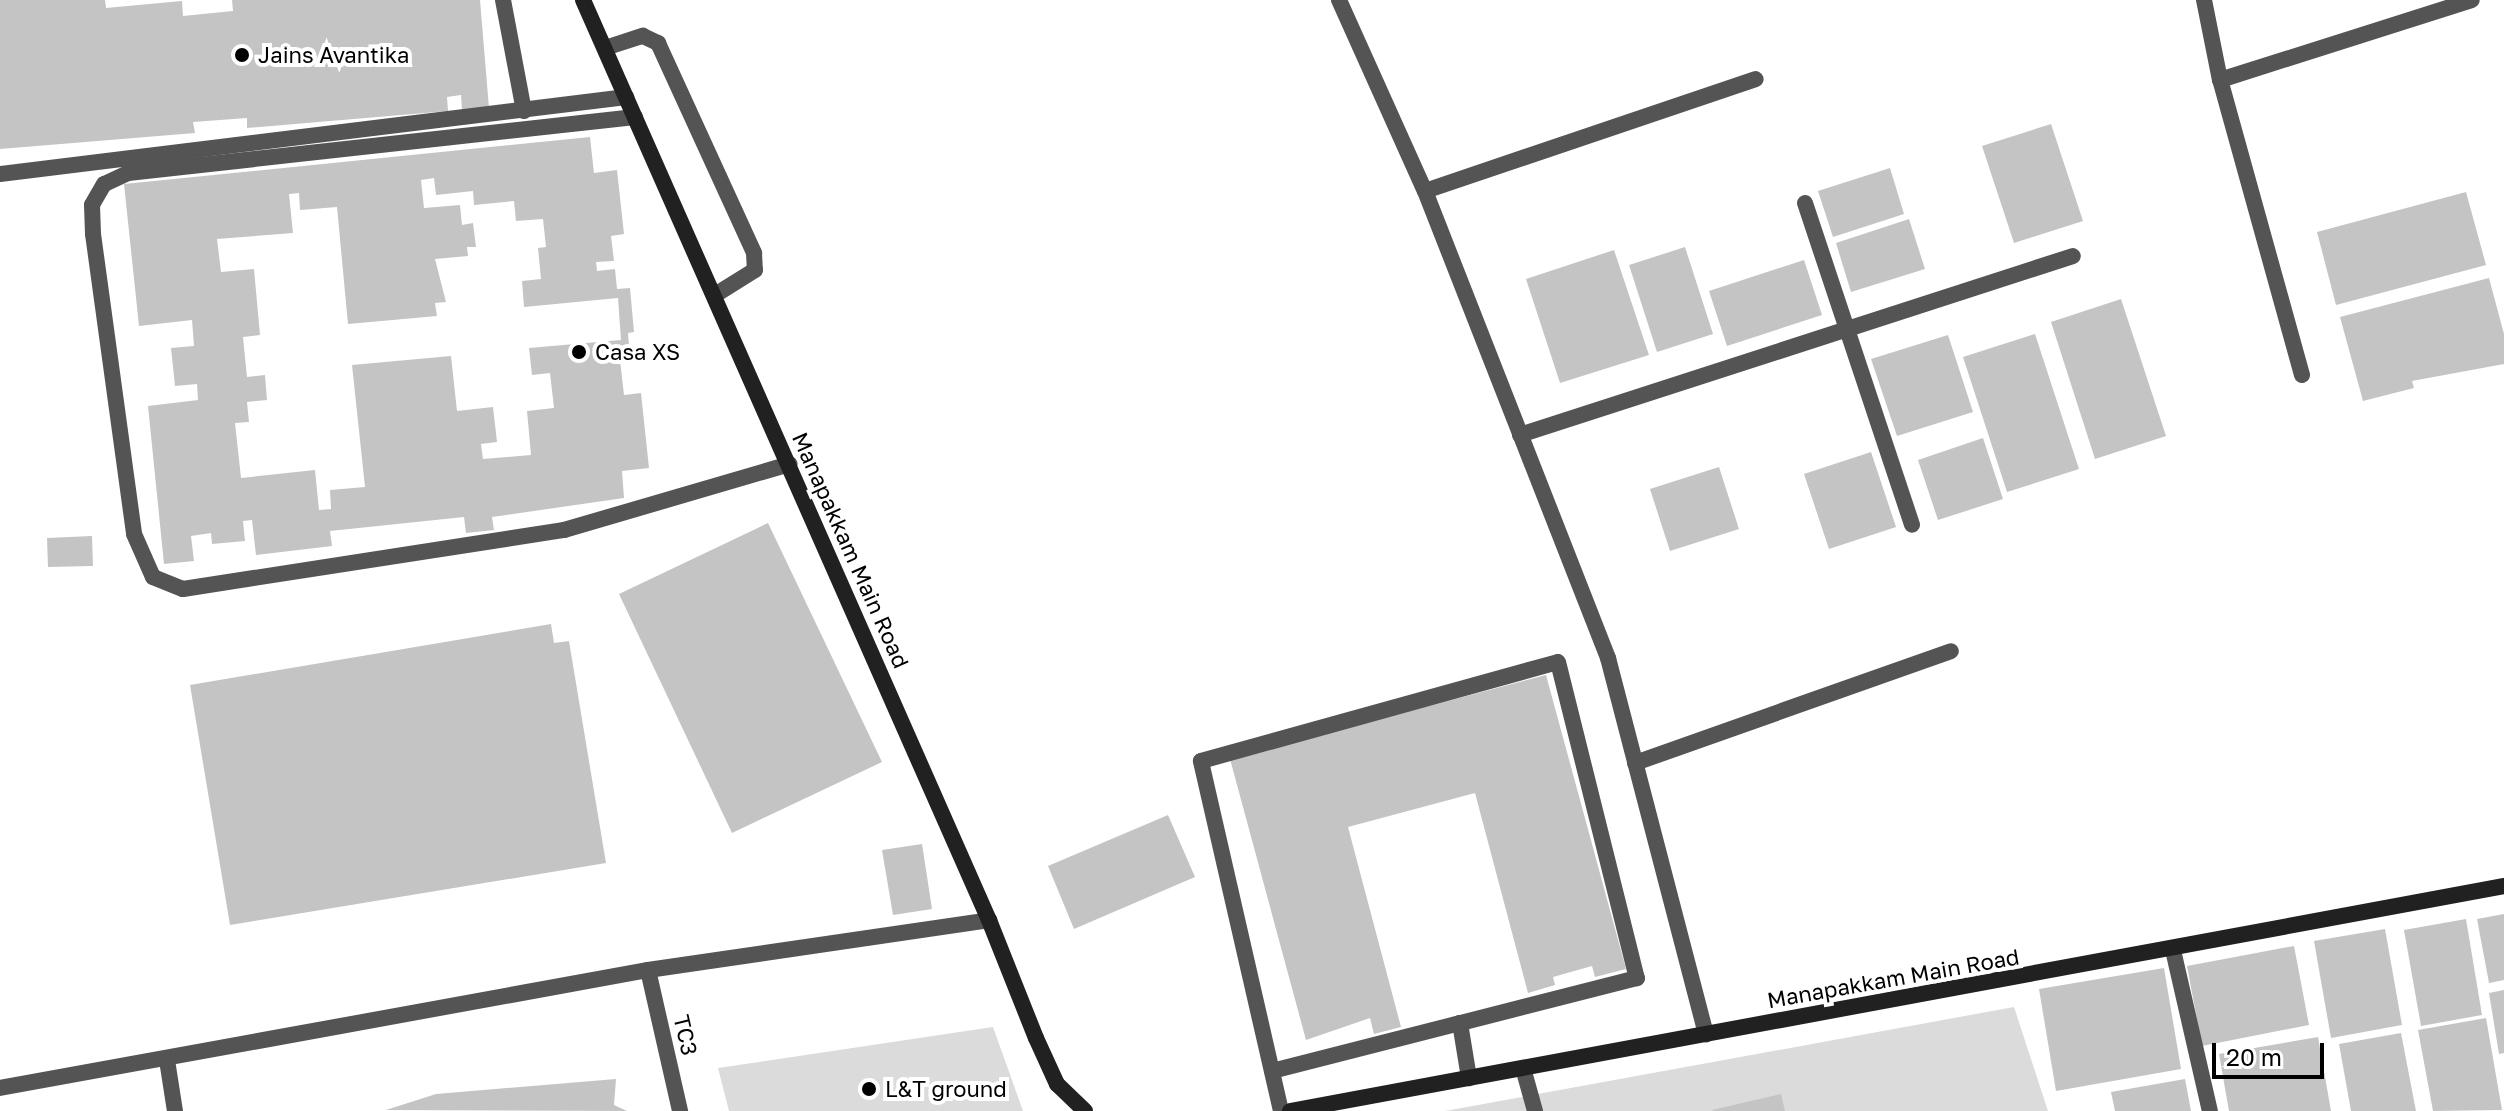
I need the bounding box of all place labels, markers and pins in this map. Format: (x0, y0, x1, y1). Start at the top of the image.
place label: Jains Avantika (258, 42, 409, 68)
marker: Jains Avantika (233, 46, 251, 64)
place label: Casa XS (595, 339, 680, 365)
marker: Casa XS (570, 343, 588, 361)
place label: L&T ground (885, 1076, 1007, 1102)
marker: L&T ground (860, 1080, 878, 1098)

